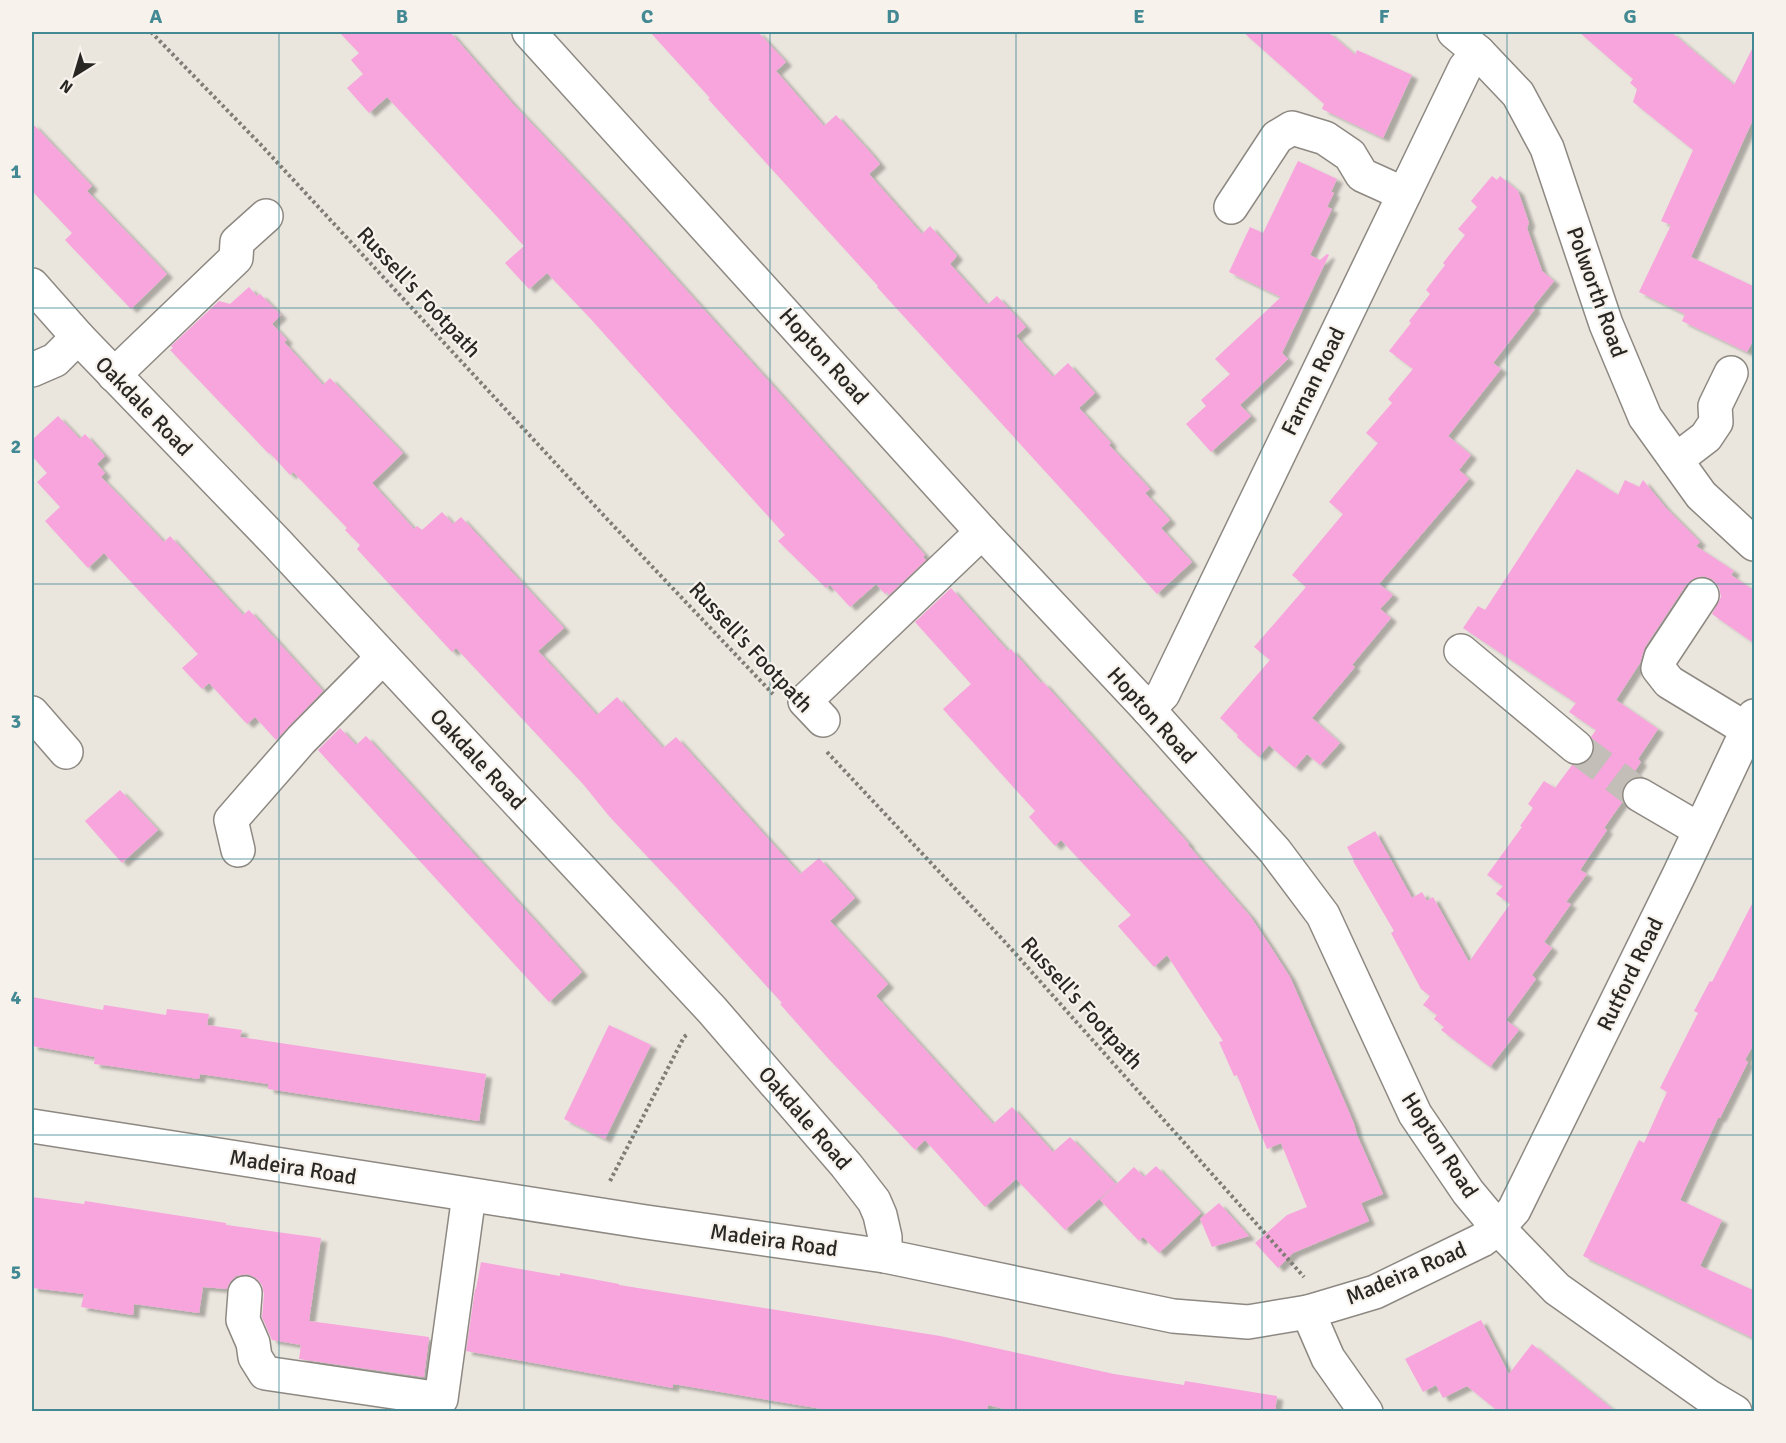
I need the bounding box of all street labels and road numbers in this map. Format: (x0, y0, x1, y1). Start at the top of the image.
street label: Russell's Footpath (351, 221, 487, 363)
street label: Polworth Road (1561, 223, 1633, 361)
street label: Hopton Road (774, 302, 874, 410)
street label: Farnan Road (1275, 322, 1351, 440)
street label: Oakdale Road (90, 351, 198, 461)
street label: Russell's Footpath (683, 576, 819, 718)
street label: Hopton Road (1102, 661, 1202, 769)
street label: Oakdale Road (424, 703, 532, 815)
street label: Rutford Road (1591, 913, 1669, 1035)
street label: Russell's Footpath (1015, 931, 1149, 1075)
street label: Oakdale Road (753, 1061, 857, 1175)
street label: Hopton Road (1396, 1087, 1484, 1203)
street label: Madeira Road (227, 1144, 359, 1190)
street label: Madeira Road (709, 1218, 839, 1262)
street label: Madeira Road (1342, 1235, 1470, 1311)

